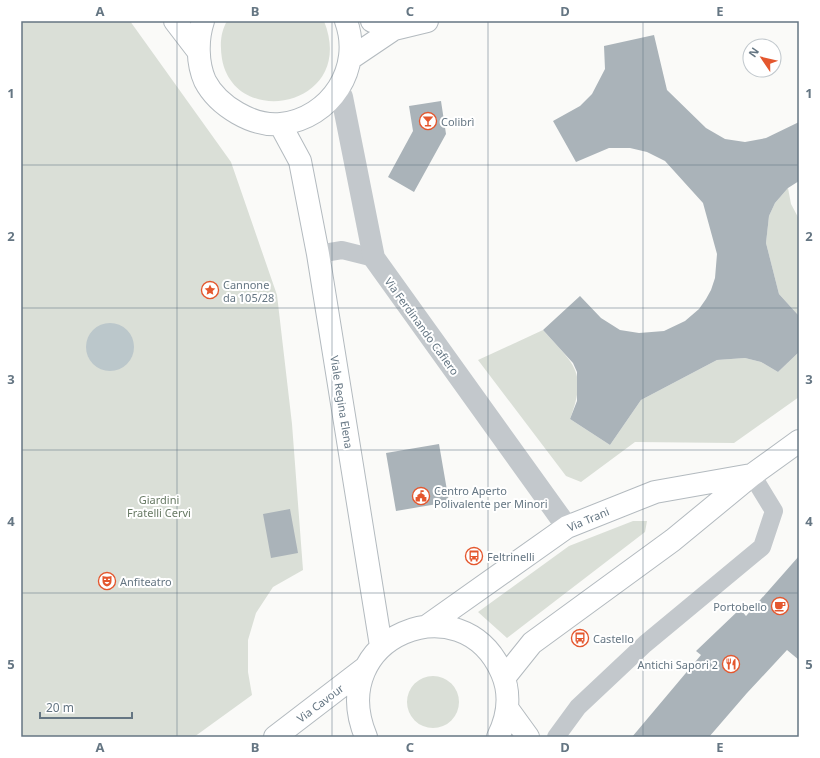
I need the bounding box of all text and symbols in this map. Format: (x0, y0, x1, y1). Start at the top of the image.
text: A (96, 2, 105, 20)
text: B (251, 2, 259, 20)
text: C (406, 2, 414, 20)
text: D (560, 2, 570, 20)
text: E (716, 2, 724, 20)
north arrow (742, 38, 782, 78)
text: N (745, 44, 762, 60)
text: 1 (7, 84, 15, 102)
text: 1 (805, 84, 813, 102)
bar icon: Colibrì (418, 111, 438, 131)
place label: Colibrì (441, 114, 475, 129)
text: 2 (7, 227, 15, 245)
text: 2 (805, 227, 813, 245)
street label: Via Ferdinando Cafiero (381, 274, 463, 378)
place label: Cannone da 105/28 (223, 277, 274, 305)
place icon: Cannone da 105/28 (200, 280, 220, 300)
street label: Viale Regina Elena (327, 354, 357, 450)
text: 3 (7, 370, 15, 388)
text: 3 (805, 370, 813, 388)
place label: Centro Aperto Polivalente per Minori (434, 483, 548, 511)
public building icon: Centro Aperto Polivalente per Minori (411, 486, 431, 506)
park label: Giardini Fratelli Cervi (127, 492, 191, 520)
street label: Via Trani (565, 503, 611, 535)
text: 4 (7, 512, 15, 530)
text: 4 (805, 512, 813, 530)
bus stop icon: Feltrinelli (464, 546, 484, 566)
place label: Feltrinelli (487, 549, 535, 564)
theatre icon: Anfiteatro (97, 571, 117, 591)
place label: Anfiteatro (120, 574, 172, 589)
cafe icon: Portobello (770, 596, 790, 616)
place label: Portobello (713, 599, 767, 614)
bus stop icon: Castello (570, 628, 590, 648)
place label: Castello (593, 631, 634, 646)
restaurant icon: Antichi Sapori 2 (721, 654, 741, 674)
text: 5 (7, 655, 15, 673)
text: 5 (805, 655, 813, 673)
place label: Antichi Sapori 2 (637, 657, 718, 672)
street label: Via Cavour (293, 680, 347, 726)
scale bar (40, 694, 132, 720)
text: 20 m (46, 699, 74, 716)
text: A (96, 738, 105, 756)
text: B (251, 738, 259, 756)
text: C (406, 738, 414, 756)
text: D (560, 738, 570, 756)
text: E (716, 738, 724, 756)

